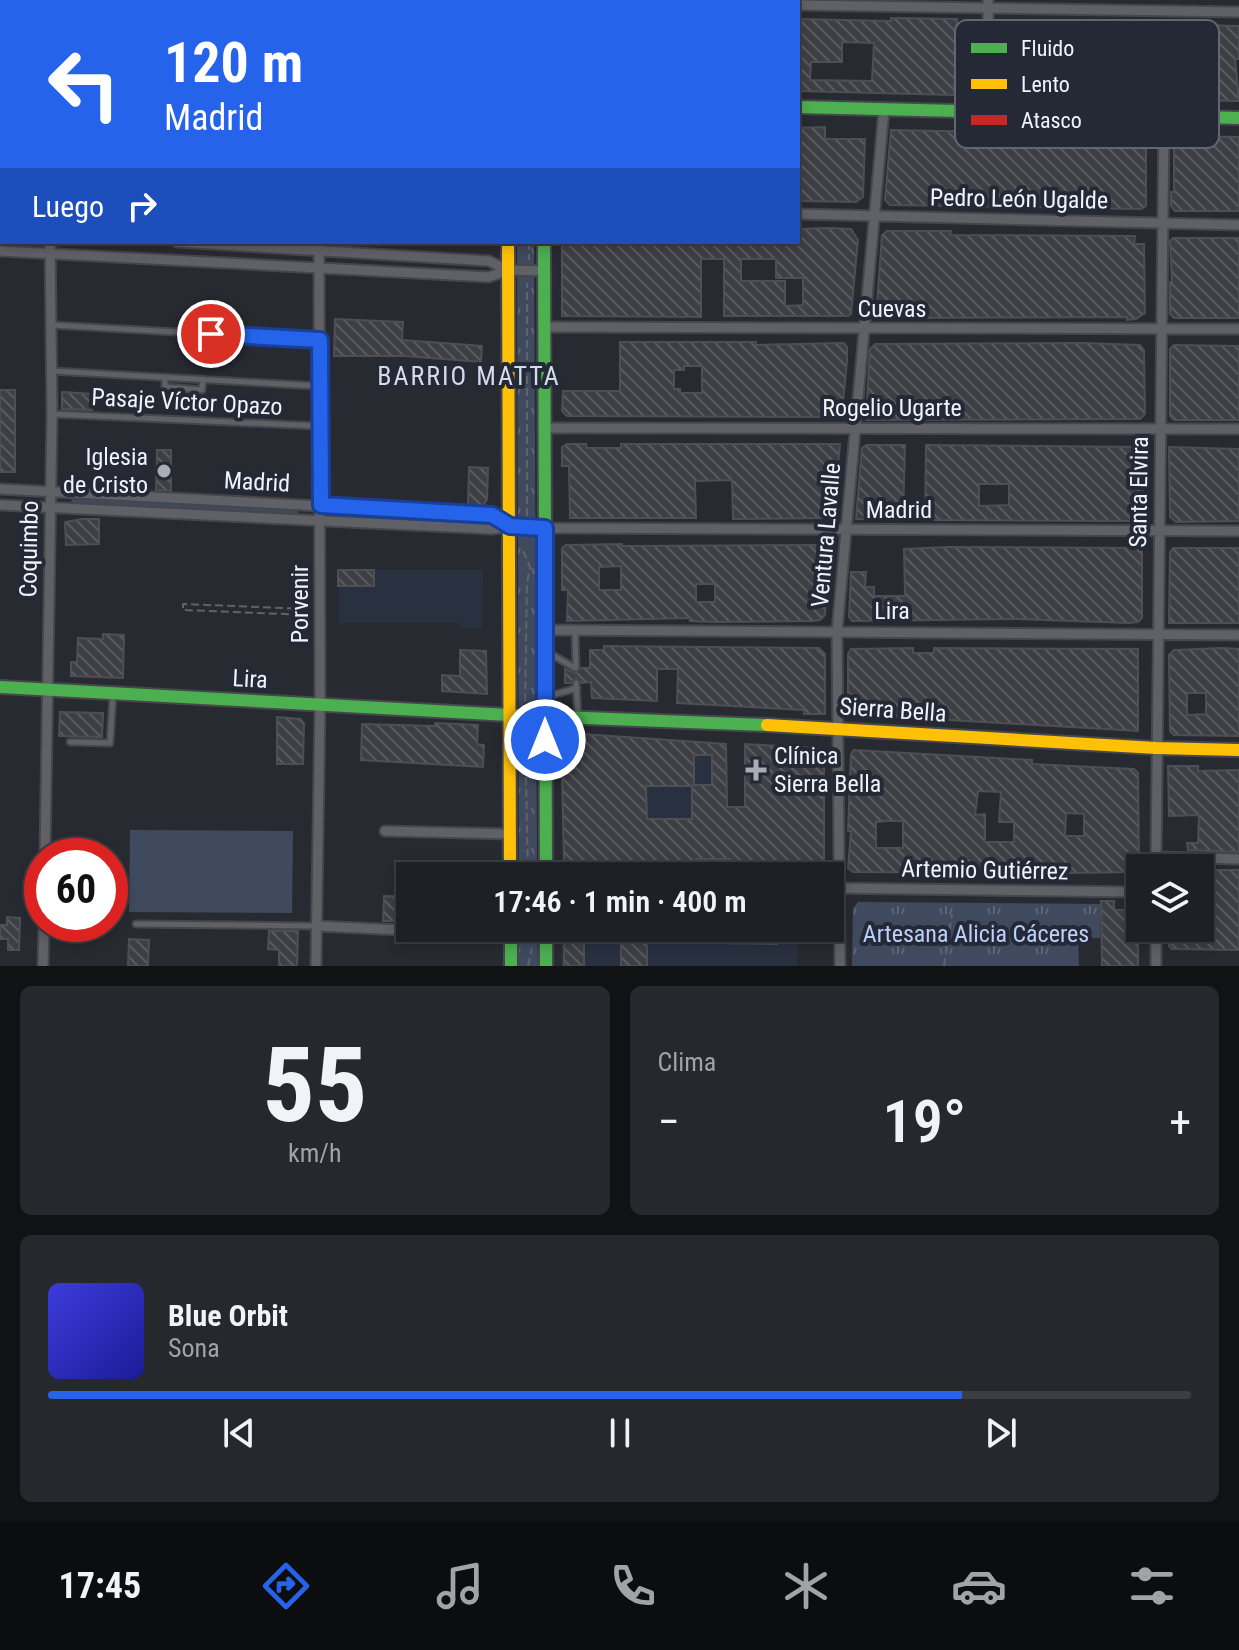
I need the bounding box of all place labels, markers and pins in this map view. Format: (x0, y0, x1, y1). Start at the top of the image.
pin (177, 300, 245, 368)
place label: Iglesia de Cristo (63, 443, 148, 499)
marker: Iglesia de Cristo (155, 462, 173, 480)
place label: Clínica Sierra Bella (774, 742, 881, 798)
marker: Clínica Sierra Bella (745, 759, 767, 781)

